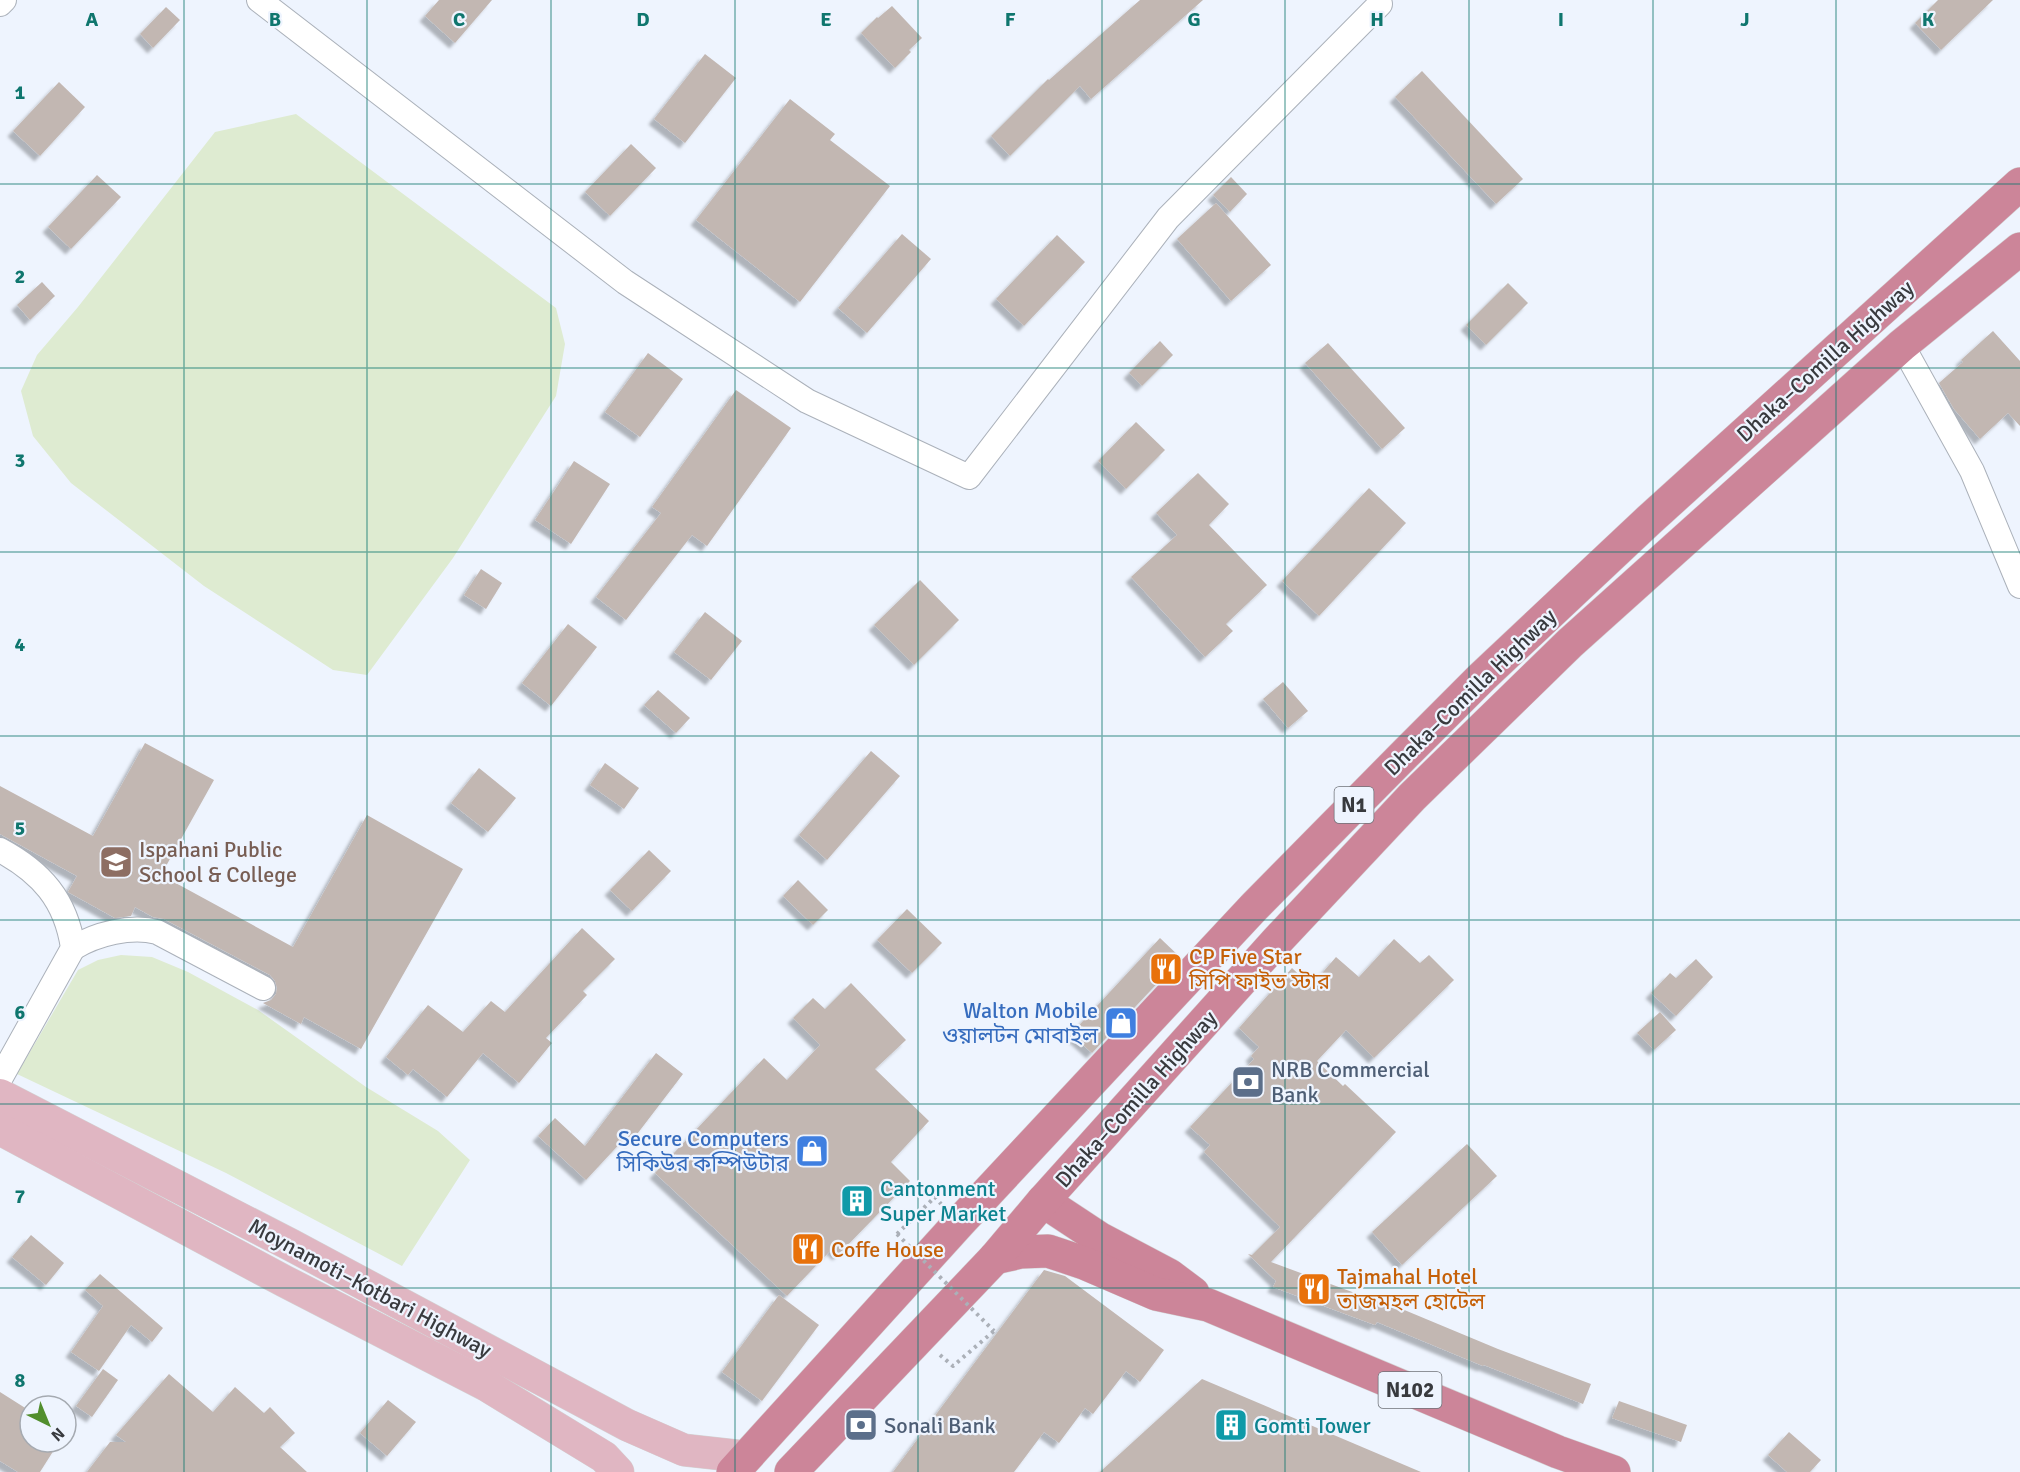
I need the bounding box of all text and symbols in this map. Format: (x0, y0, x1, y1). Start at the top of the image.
text: A (86, 7, 99, 32)
text: B (269, 7, 281, 32)
text: C (453, 7, 465, 32)
text: D (636, 7, 650, 32)
text: E (820, 7, 832, 32)
text: F (1005, 7, 1016, 32)
text: G (1187, 7, 1201, 32)
text: H (1370, 7, 1384, 32)
text: I (1558, 7, 1564, 32)
text: J (1740, 7, 1750, 32)
text: K (1922, 7, 1935, 32)
text: 1 (15, 80, 26, 105)
text: 2 (15, 264, 25, 289)
street label: Dhaka–Comilla Highway (1731, 274, 1920, 448)
text: 3 (15, 448, 25, 473)
street label: Dhaka–Comilla Highway (1378, 602, 1562, 781)
text: 4 (15, 632, 26, 657)
road number: N1 (1334, 787, 1374, 823)
text: 5 (15, 816, 25, 841)
place label: Ispahani Public School & College (139, 836, 297, 888)
school or university icon: Ispahani Public School & College (98, 844, 134, 880)
place label: CP Five Star সিপি ফাইভ স্টার (1188, 943, 1331, 995)
restaurant icon: CP Five Star সিপি ফাইভ স্টার (1148, 951, 1184, 987)
place label: Walton Mobile ওয়ালটন মোবাইল (942, 997, 1099, 1049)
text: 6 (15, 1000, 26, 1025)
street label: Dhaka–Comilla Highway (1049, 1004, 1223, 1193)
shop icon: Walton Mobile ওয়ালটন মোবাইল (1103, 1005, 1139, 1041)
place label: NRB Commercial Bank (1271, 1056, 1430, 1108)
bank icon: NRB Commercial Bank (1230, 1064, 1266, 1100)
place label: Secure Computers সিকিউর কম্পিউটার (616, 1125, 790, 1177)
shop icon: Secure Computers সিকিউর কম্পিউটার (794, 1133, 830, 1169)
place label: Cantonment Super Market (880, 1175, 1006, 1227)
building icon: Cantonment Super Market (839, 1183, 875, 1219)
text: 7 (15, 1184, 26, 1209)
street label: Moynamoti–Kotbari Highway (244, 1212, 497, 1364)
restaurant icon: Coffe House (790, 1231, 826, 1267)
place label: Coffe House (831, 1236, 944, 1263)
place label: Tajmahal Hotel তাজমহল হোটেল (1336, 1263, 1486, 1315)
restaurant icon: Tajmahal Hotel তাজমহল হোটেল (1296, 1271, 1332, 1307)
text: 8 (15, 1368, 26, 1393)
road number: N102 (1378, 1372, 1442, 1408)
north arrow (18, 1394, 78, 1454)
bank icon: Sonali Bank (843, 1407, 879, 1443)
building icon: Gomti Tower (1213, 1407, 1249, 1443)
place label: Sonali Bank (884, 1412, 995, 1439)
place label: Gomti Tower (1254, 1412, 1371, 1439)
text: N (47, 1423, 68, 1445)

